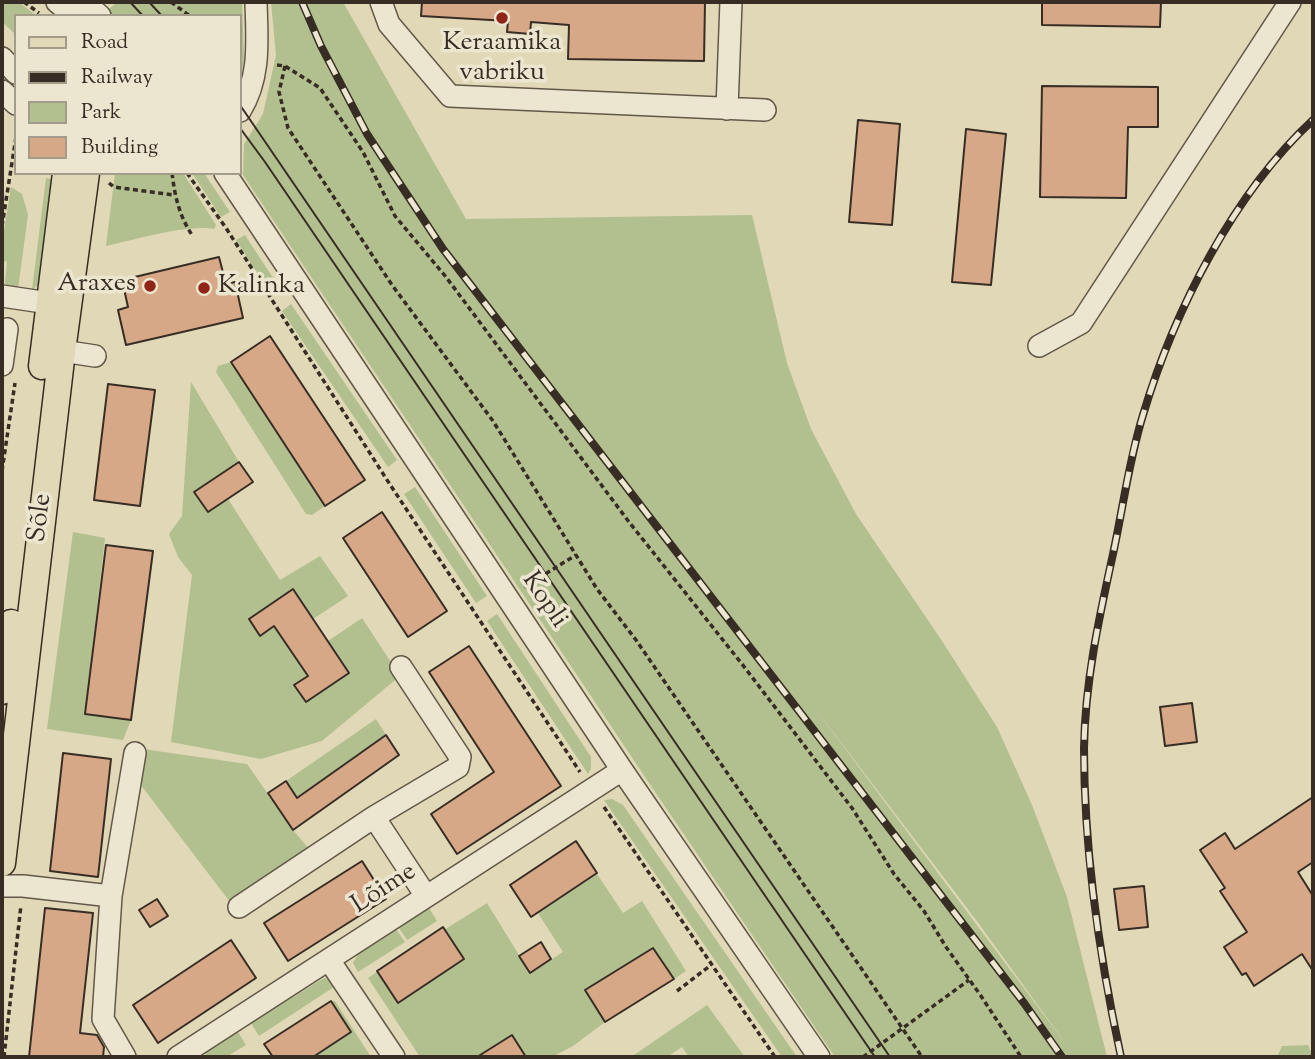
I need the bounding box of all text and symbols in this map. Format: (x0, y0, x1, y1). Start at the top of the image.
marker: Keraamika vabriku (494, 10, 510, 26)
legend (14, 14, 242, 175)
text: Road (81, 28, 128, 58)
place label: Keraamika vabriku (443, 29, 561, 90)
text: Railway (81, 63, 153, 93)
text: Park (81, 98, 121, 128)
text: Building (81, 133, 158, 163)
place label: Araxes (57, 270, 136, 302)
place label: Kalinka (218, 272, 305, 304)
marker: Araxes (142, 278, 158, 294)
marker: Kalinka (196, 280, 212, 296)
street label: Sõle (24, 492, 60, 544)
street label: Kopli (513, 567, 573, 635)
street label: Lõime (347, 858, 423, 922)

